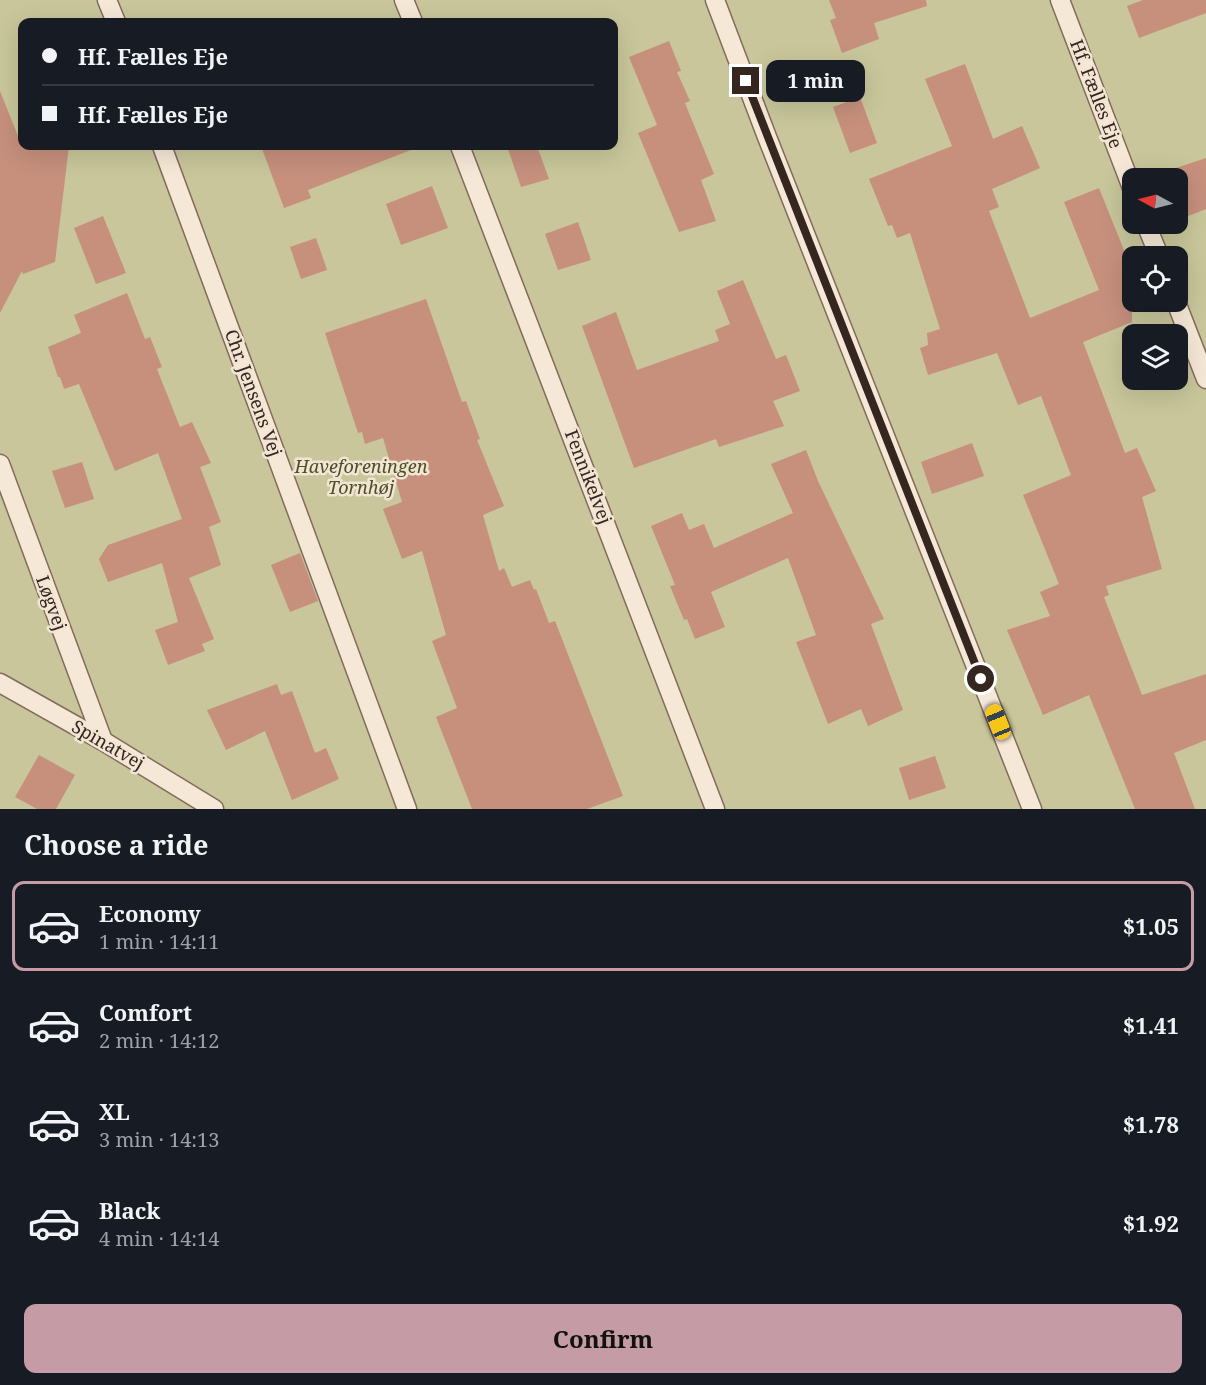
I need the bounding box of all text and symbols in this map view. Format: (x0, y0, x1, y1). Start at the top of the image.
street label: Hf. Fælles Eje (1065, 36, 1129, 152)
text: Hf. Fælles Eje (78, 41, 228, 71)
callout: 1 min (767, 60, 866, 102)
route end (732, 67, 759, 94)
text: 1 min (787, 67, 844, 94)
text: Hf. Fælles Eje (78, 99, 228, 129)
north arrow (1122, 168, 1188, 234)
map controls (1122, 168, 1188, 390)
button: locate (1122, 246, 1188, 312)
button: layers (1122, 324, 1188, 390)
street label: Chr. Jensens Vej (220, 326, 288, 460)
street label: Fennikelvej (560, 426, 618, 527)
park label: Haveforeningen Tornhøj (294, 454, 428, 499)
street label: Løgvej (31, 572, 73, 633)
route start (967, 665, 994, 692)
car (983, 702, 1013, 742)
street label: Spinatvej (68, 714, 149, 775)
text: Choose a ride (24, 826, 209, 863)
text: Economy (99, 898, 201, 928)
icon: car (27, 899, 81, 953)
text: $1.05 (1123, 911, 1179, 941)
text: 1 min · 14:11 (99, 928, 219, 955)
text: Comfort (99, 997, 192, 1027)
icon: car (27, 998, 81, 1052)
text: $1.41 (1123, 1010, 1179, 1040)
text: 2 min · 14:12 (99, 1027, 219, 1054)
text: XL (99, 1096, 130, 1126)
icon: car (27, 1097, 81, 1151)
text: $1.78 (1123, 1109, 1179, 1139)
text: 3 min · 14:13 (99, 1126, 219, 1153)
text: Black (99, 1195, 160, 1225)
icon: car (27, 1196, 81, 1250)
text: $1.92 (1123, 1208, 1179, 1238)
text: 4 min · 14:14 (99, 1225, 219, 1252)
button: Confirm (24, 1304, 1182, 1373)

